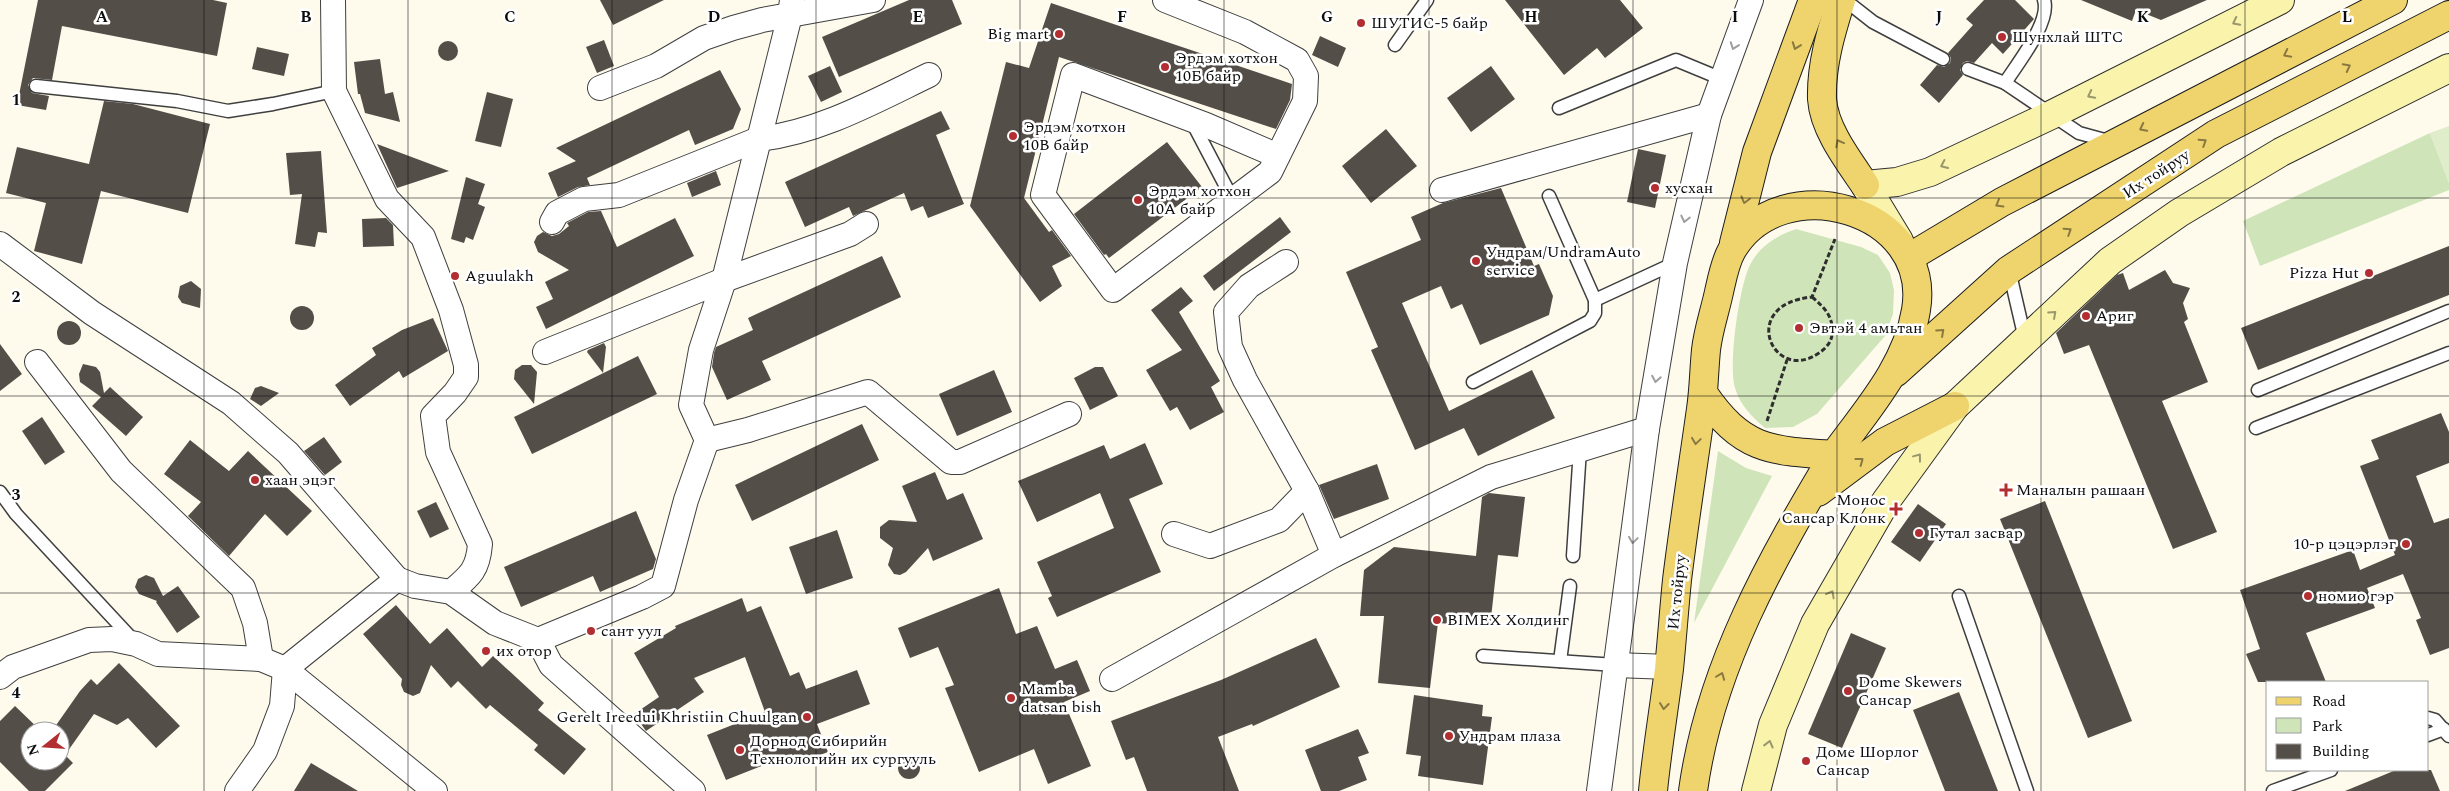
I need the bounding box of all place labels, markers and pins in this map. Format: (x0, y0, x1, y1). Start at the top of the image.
place label: ШУТИС-5 байр (1371, 11, 1488, 35)
marker: ШУТИС-5 байр (1355, 17, 1367, 29)
place label: Big mart (987, 22, 1049, 46)
place label: Шунхлай ШТС (2012, 25, 2123, 49)
marker: Big mart (1053, 28, 1065, 40)
marker: Шунхлай ШТС (1996, 31, 2008, 43)
place label: Эрдэм хотхон 10Б байр (1175, 46, 1278, 88)
marker: Эрдэм хотхон 10Б байр (1159, 61, 1171, 73)
place label: Эрдэм хотхон 10В байр (1023, 115, 1126, 157)
marker: Эрдэм хотхон 10В байр (1007, 130, 1019, 142)
place label: хусхан (1665, 176, 1713, 200)
place label: Эрдэм хотхон 10А байр (1148, 179, 1251, 221)
marker: хусхан (1649, 182, 1661, 194)
marker: Эрдэм хотхон 10А байр (1132, 194, 1144, 206)
place label: Ундрам/UndramAuto service (1486, 240, 1641, 282)
marker: Ундрам/UndramAuto service (1470, 255, 1482, 267)
place label: Pizza Hut (2289, 261, 2359, 285)
place label: Aguulakh (465, 264, 534, 288)
marker: Pizza Hut (2363, 267, 2375, 279)
marker: Aguulakh (449, 270, 461, 282)
place label: Ариг (2096, 304, 2134, 328)
marker: Ариг (2080, 310, 2092, 322)
place label: Эвтэй 4 амьтан (1809, 316, 1923, 340)
marker: Эвтэй 4 амьтан (1793, 322, 1805, 334)
place label: хаан эцэг (265, 468, 335, 492)
marker: хаан эцэг (249, 474, 261, 486)
place label: Маналын рашаан (2016, 478, 2145, 502)
marker: Маналын рашаан (2000, 484, 2012, 496)
place label: Монос Сансар Клонк (1781, 488, 1886, 530)
marker: Монос Сансар Клонк (1890, 503, 1902, 515)
place label: Гутал засвар (1929, 521, 2023, 545)
marker: Гутал засвар (1913, 527, 1925, 539)
place label: 10-р цэцэрлэг (2293, 532, 2396, 556)
marker: 10-р цэцэрлэг (2400, 538, 2412, 550)
place label: номио гэр (2318, 584, 2394, 608)
marker: номио гэр (2302, 590, 2314, 602)
place label: BIMEX Холдинг (1447, 608, 1569, 632)
marker: BIMEX Холдинг (1431, 614, 1443, 626)
place label: сант уул (601, 619, 662, 643)
marker: сант уул (585, 625, 597, 637)
place label: их отор (496, 639, 552, 663)
marker: их отор (480, 645, 492, 657)
place label: Dome Skewers Сансар (1858, 670, 1962, 712)
place label: Mamba datsan bish (1021, 677, 1102, 719)
marker: Dome Skewers Сансар (1842, 685, 1854, 697)
marker: Mamba datsan bish (1005, 692, 1017, 704)
place label: Gerelt Ireedui Khristiin Chuulgan (557, 705, 797, 729)
marker: Gerelt Ireedui Khristiin Chuulgan (801, 711, 813, 723)
place label: Ундрам плаза (1459, 724, 1561, 748)
place label: Дорнод Сибирийн Технологийн их сургууль (750, 729, 936, 771)
marker: Ундрам плаза (1443, 730, 1455, 742)
place label: Доме Шорлог Сансар (1816, 740, 1918, 782)
marker: Дорнод Сибирийн Технологийн их сургууль (734, 744, 746, 756)
marker: Доме Шорлог Сансар (1800, 755, 1812, 767)

